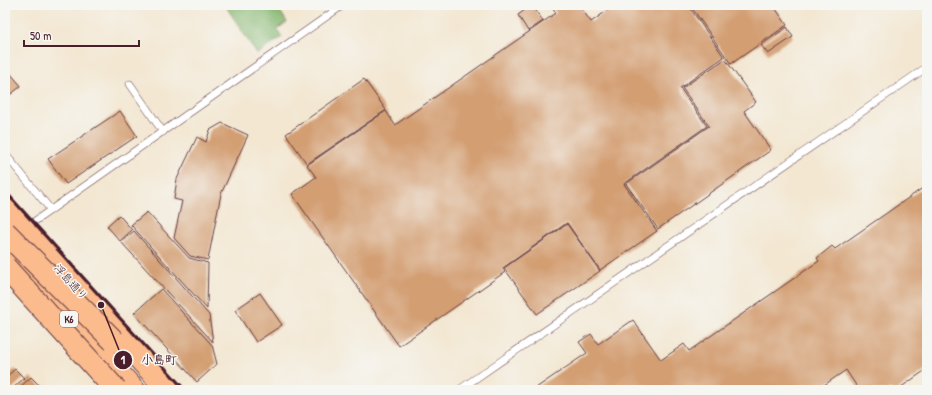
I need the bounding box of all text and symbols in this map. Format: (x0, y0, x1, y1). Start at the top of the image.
scale bar (24, 22, 139, 48)
text: 50 m (30, 27, 51, 44)
street label: 浮島通り (51, 261, 91, 303)
road number: K6 (60, 311, 78, 327)
callout: 小島町 (113, 348, 185, 372)
text: 1 (121, 351, 126, 368)
text: 小島町 (141, 351, 177, 368)

